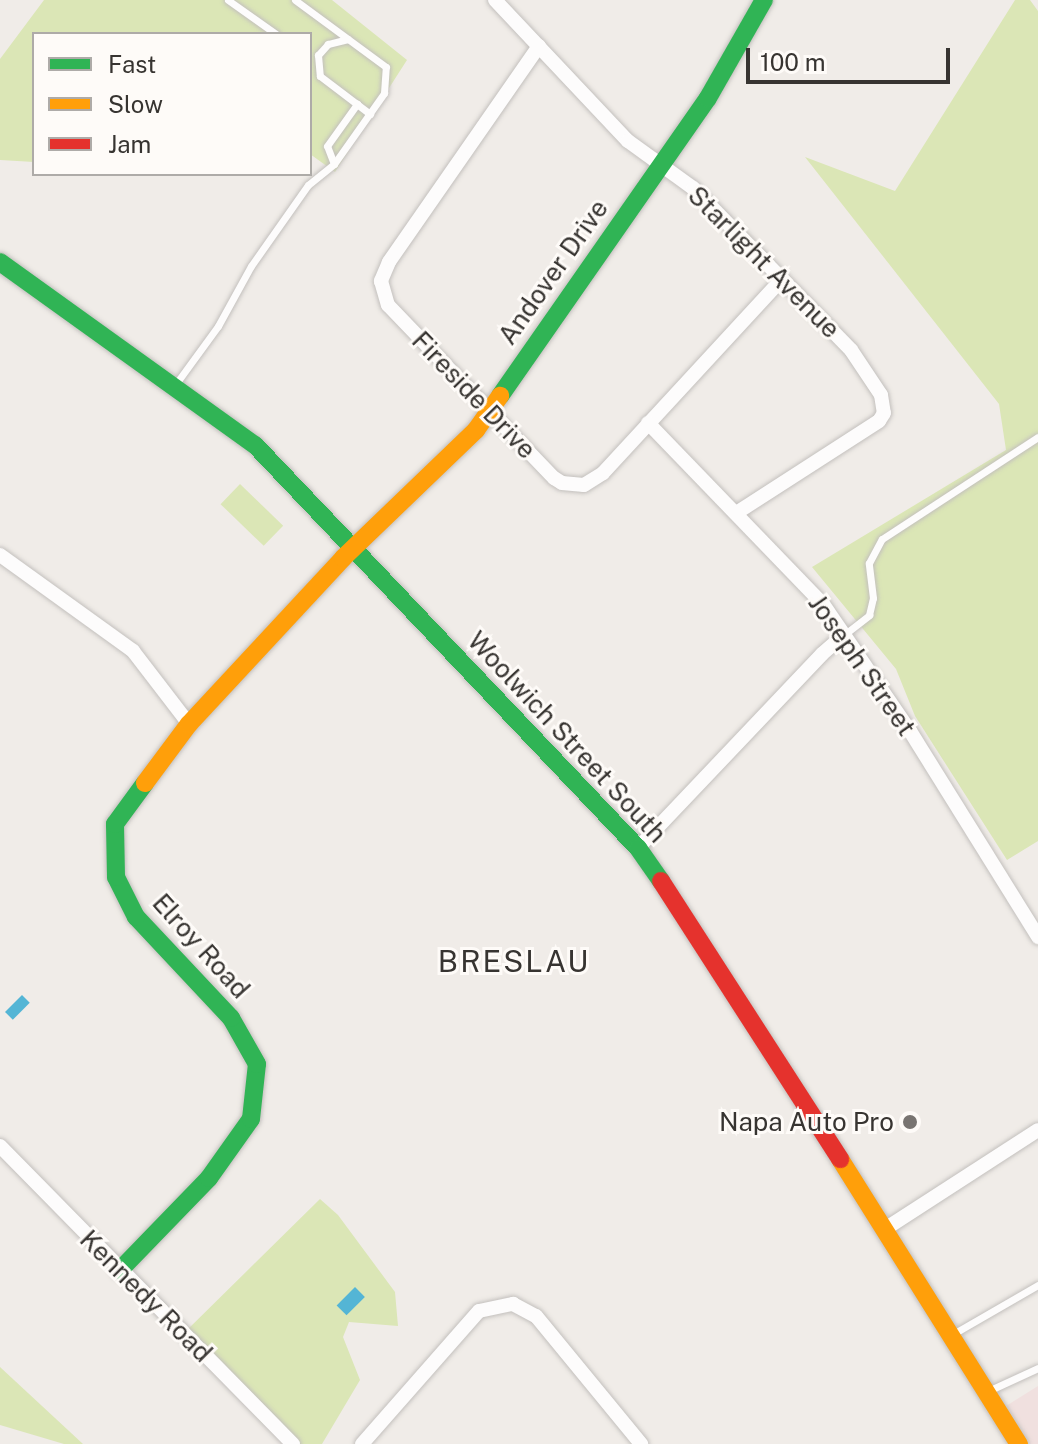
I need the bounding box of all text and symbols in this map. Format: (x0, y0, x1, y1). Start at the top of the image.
legend (32, 32, 312, 176)
scale bar (750, 32, 954, 82)
text: 100 m (760, 48, 826, 76)
text: Fast (108, 50, 156, 78)
text: Slow (108, 90, 163, 118)
text: Jam (108, 130, 151, 158)
street label: Starlight Avenue (682, 180, 846, 344)
street label: Andover Drive (492, 194, 614, 350)
street label: Fireside Drive (405, 325, 543, 465)
street label: Joseph Street (802, 588, 922, 742)
street label: Woolwich Street South (461, 625, 673, 849)
street label: Elroy Road (146, 887, 256, 1005)
district label: BRESLAU (438, 943, 590, 979)
place label: Napa Auto Pro (719, 1106, 894, 1138)
marker: Napa Auto Pro (901, 1113, 919, 1131)
street label: Kennedy Road (74, 1224, 218, 1368)

